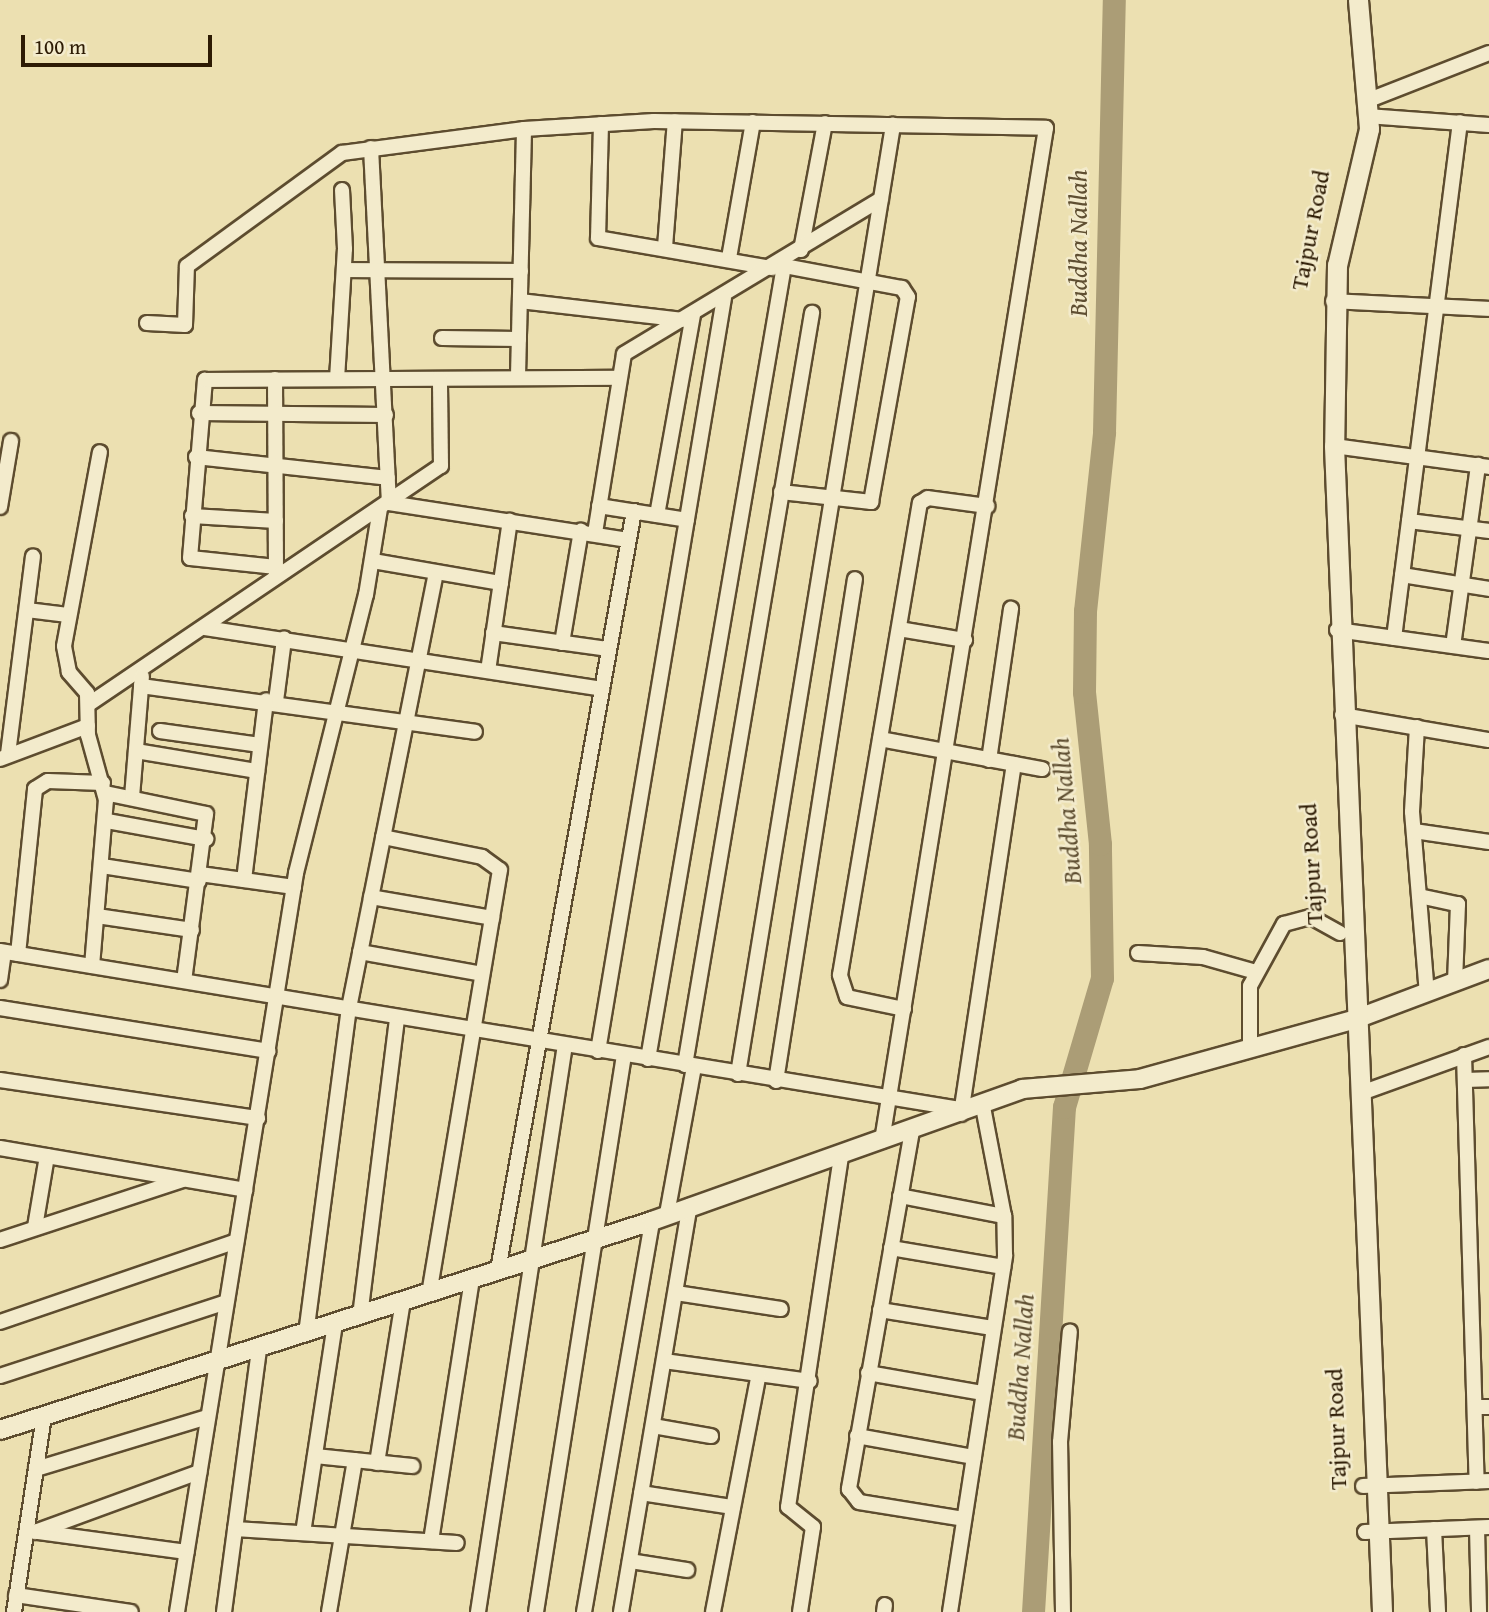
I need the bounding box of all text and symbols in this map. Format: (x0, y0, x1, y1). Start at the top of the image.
scale bar (24, 21, 215, 65)
text: 100 m (34, 31, 86, 62)
street label: Tajpur Road (1284, 168, 1336, 292)
water label: Buddha Nallah (1062, 169, 1094, 317)
water label: Buddha Nallah (1044, 736, 1088, 886)
street label: Tajpur Road (1293, 803, 1329, 925)
water label: Buddha Nallah (999, 1292, 1041, 1442)
street label: Tajpur Road (1319, 1368, 1353, 1490)

